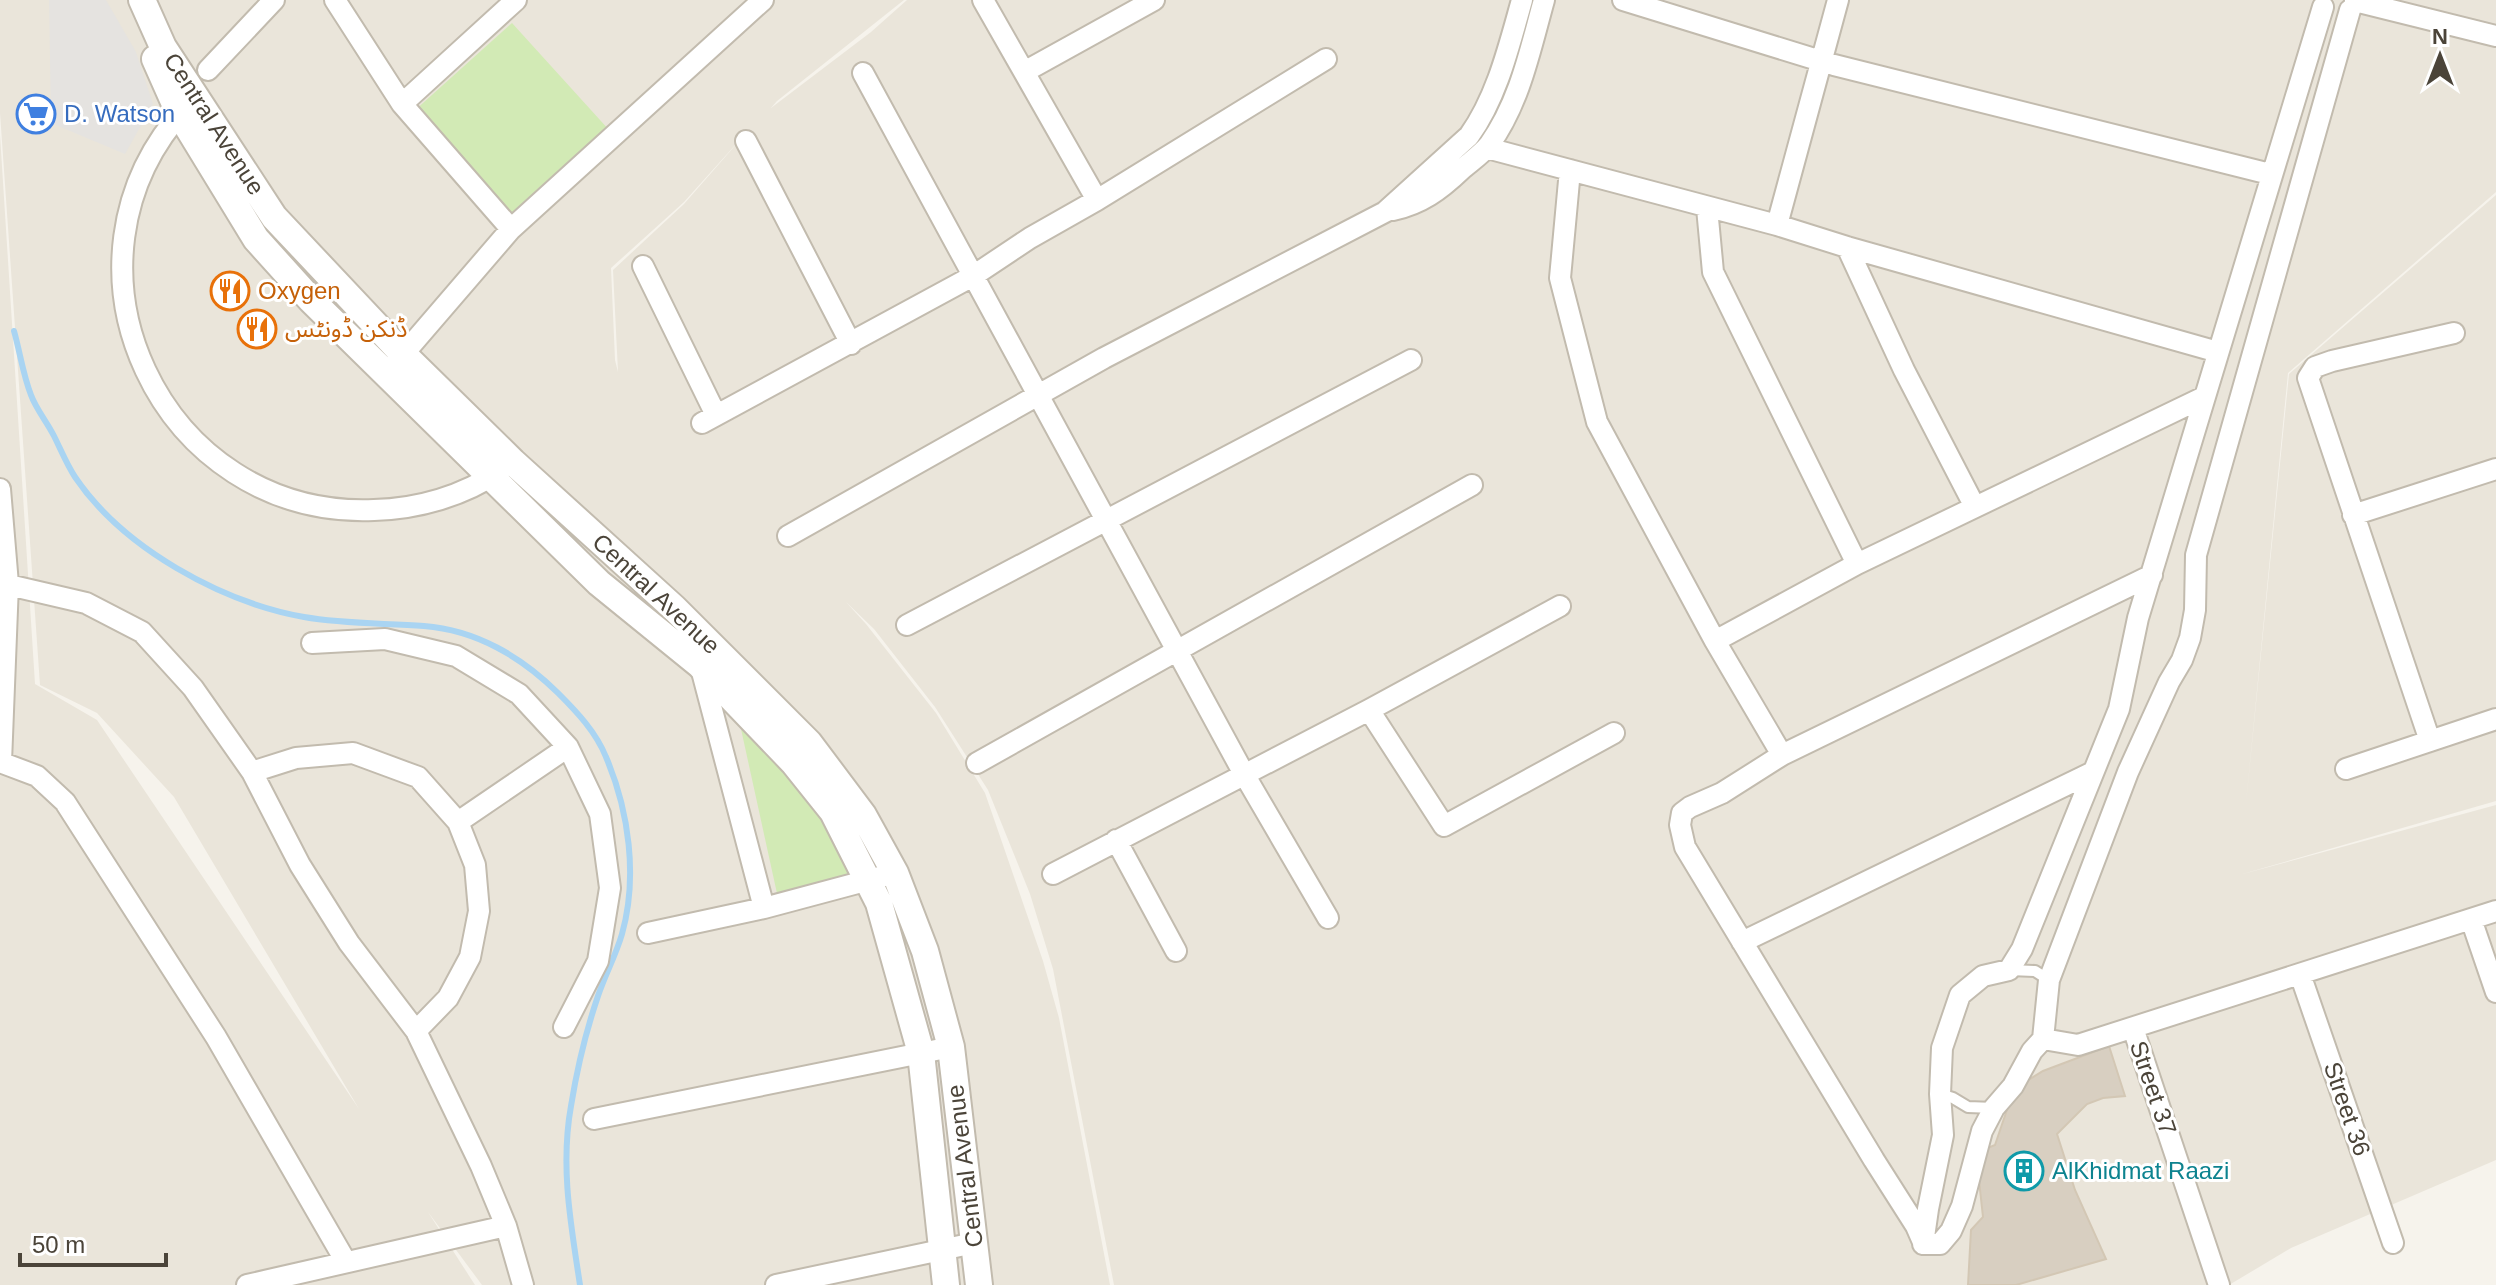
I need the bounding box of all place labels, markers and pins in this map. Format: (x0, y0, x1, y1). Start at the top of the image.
supermarket icon: D. Watson (15, 93, 57, 135)
place label: D. Watson (64, 100, 175, 127)
restaurant icon: Oxygen (209, 270, 251, 312)
place label: Oxygen (258, 277, 341, 304)
restaurant icon: ڈنکن ڈونٹس (236, 308, 278, 350)
place label: ڈنکن ڈونٹس (285, 315, 407, 343)
building icon: AlKhidmat Raazi (2003, 1150, 2045, 1192)
place label: AlKhidmat Raazi (2052, 1157, 2229, 1184)

